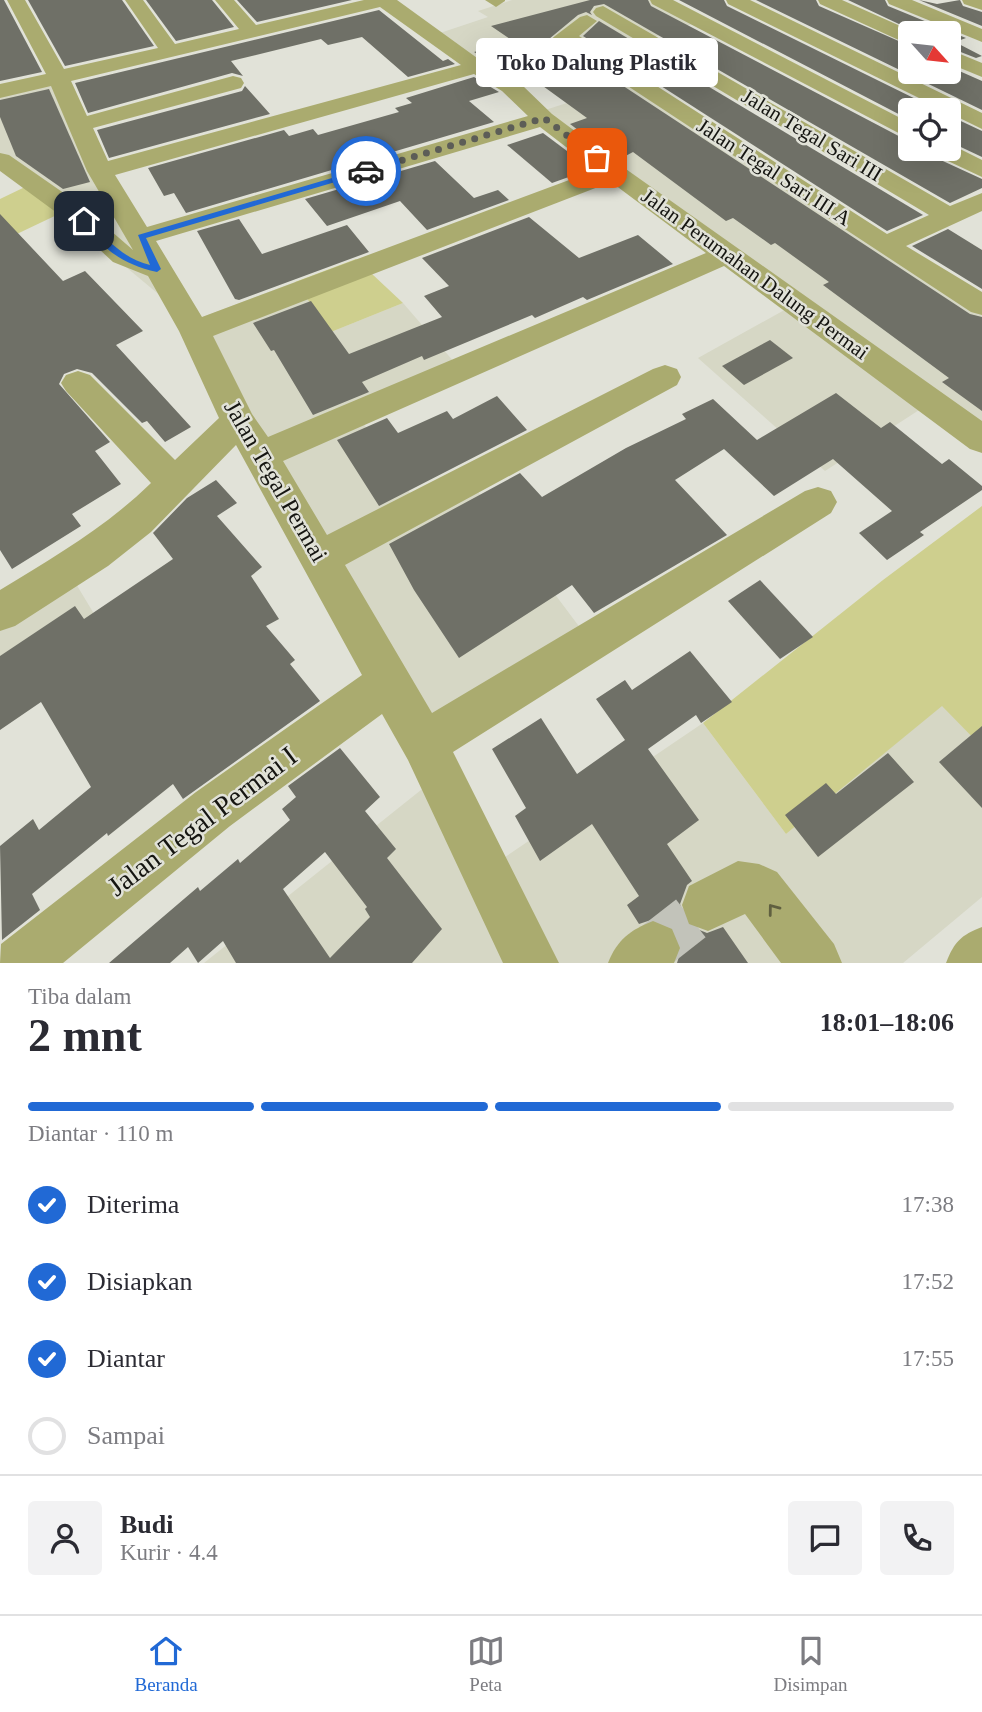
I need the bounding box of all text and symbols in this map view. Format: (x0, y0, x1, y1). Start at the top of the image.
north arrow (898, 21, 961, 84)
map controls (898, 21, 961, 161)
callout: Toko Dalung Plastik (476, 39, 718, 88)
text: Toko Dalung Plastik (497, 50, 697, 75)
street label: Jalan Tegal Sari III (737, 84, 887, 186)
button: locate (898, 98, 961, 161)
street label: Jalan Tegal Sari III A (692, 113, 856, 231)
pin (567, 128, 627, 188)
courier (331, 136, 401, 206)
icon: bag (578, 139, 616, 177)
icon: car (347, 152, 385, 190)
street label: Jalan Perumahan Dalung Permai (637, 184, 873, 365)
pin (54, 191, 114, 251)
icon: home (65, 202, 103, 240)
street label: Jalan Tegal Permai (219, 396, 333, 567)
street label: Jalan Tegal Permai I (101, 740, 303, 902)
one-way arrow (769, 904, 782, 916)
text: Tiba dalam (28, 984, 131, 1009)
text: 18:01–18:06 (820, 1008, 954, 1037)
text: 2 mnt (28, 1010, 142, 1061)
text: Diantar · 110 m (28, 1121, 173, 1146)
icon: check (28, 1186, 66, 1224)
text: Diterima (87, 1190, 179, 1219)
text: 17:38 (902, 1192, 954, 1217)
icon: check (28, 1263, 66, 1301)
text: Disiapkan (87, 1267, 192, 1296)
text: 17:52 (902, 1269, 954, 1294)
icon: check (28, 1340, 66, 1378)
text: Diantar (87, 1344, 165, 1373)
text: 17:55 (902, 1346, 954, 1371)
text: Sampai (87, 1421, 165, 1450)
button: person (28, 1501, 102, 1575)
button: chat (788, 1501, 862, 1575)
button: phone (880, 1501, 954, 1575)
text: Budi (120, 1510, 174, 1539)
text: Kurir · 4.4 (120, 1540, 218, 1565)
tab: Beranda (134, 1632, 198, 1696)
tab: Peta (467, 1632, 505, 1696)
tab: Disimpan (774, 1632, 848, 1696)

